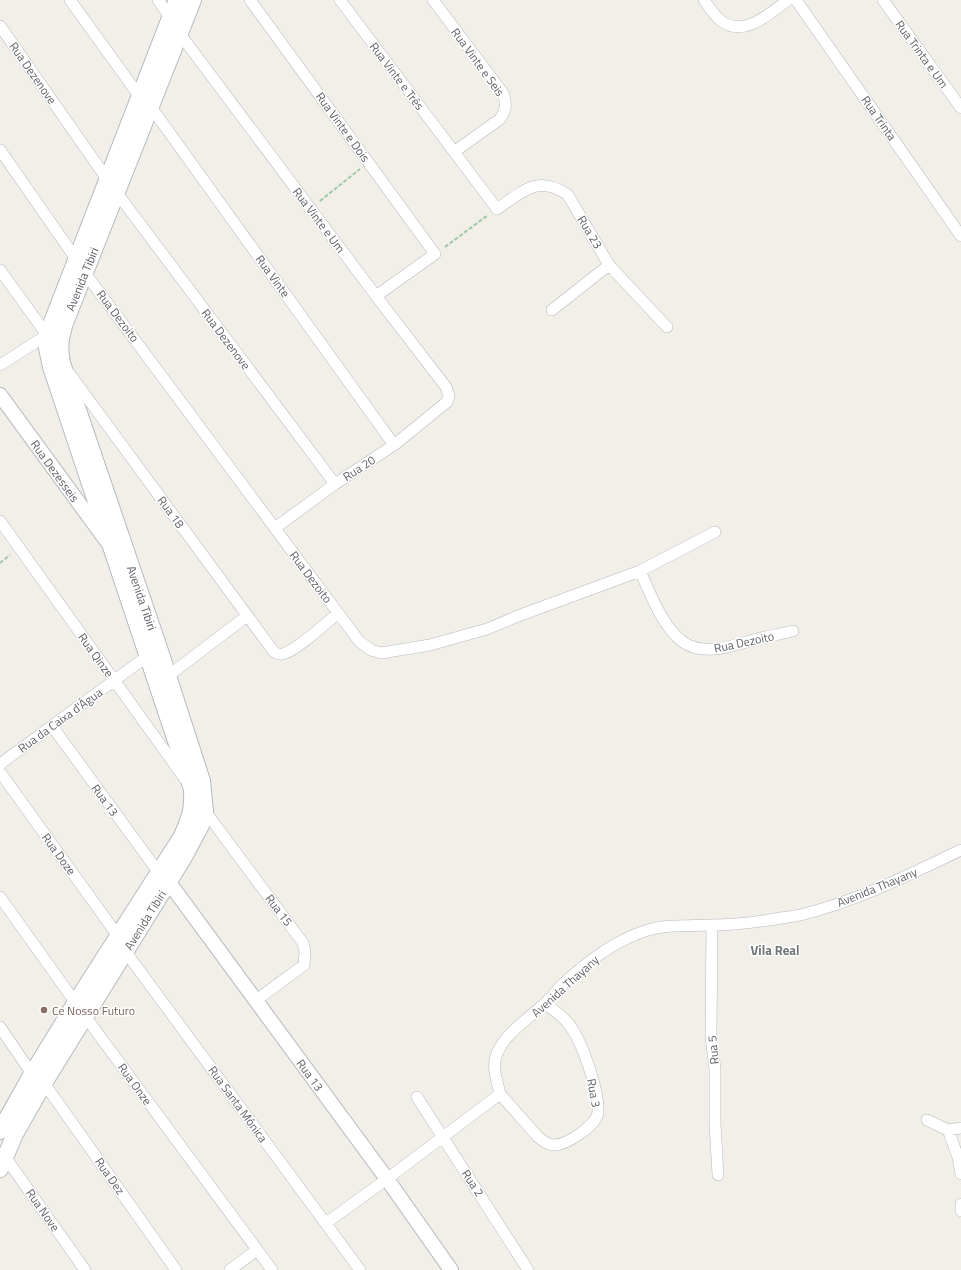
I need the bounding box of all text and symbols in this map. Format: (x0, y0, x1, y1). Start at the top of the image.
street label: Rua Trinta e Um (891, 16, 953, 92)
street label: Rua Vinte e Seis (447, 24, 510, 101)
street label: Rua Dezenove (5, 38, 61, 108)
street label: Rua Vinte e Três (365, 38, 429, 114)
street label: Rua Vinte e Dois (311, 88, 375, 166)
street label: Rua Trinta (857, 92, 901, 144)
street label: Rua Vinte e Um (288, 183, 350, 257)
street label: Rua 23 (573, 212, 607, 252)
street label: Avenida Tibiri (61, 244, 103, 314)
street label: Rua Vinte (251, 251, 295, 301)
street label: Rua Dezoito (92, 286, 144, 346)
street label: Rua Dezenove (197, 305, 255, 373)
street label: Rua Dezesseis (26, 436, 84, 506)
street label: Rua 20 (339, 450, 379, 486)
street label: Rua 18 (153, 492, 189, 532)
street label: Rua Dezoito (285, 547, 337, 607)
street label: Avenida Tibiri (122, 563, 162, 633)
street label: Rua Dezoito (712, 626, 776, 658)
street label: Rua Qinze (73, 629, 119, 681)
street label: Rua da Caixa d'Água (14, 683, 106, 757)
street label: Rua 13 (87, 780, 123, 820)
street label: Rua Doze (37, 829, 81, 879)
street label: Avenida Thayany (834, 862, 920, 912)
street label: Avenida Tibiri (119, 886, 171, 954)
street label: Rua 15 (261, 890, 298, 930)
district label: Vila Real (751, 940, 799, 960)
street label: Avenida Thayany (527, 950, 603, 1022)
place label: Ce Nosso Futuro (52, 1001, 135, 1020)
marker: Ce Nosso Futuro (39, 1005, 49, 1015)
street label: Rua 5 (702, 1034, 724, 1065)
street label: Rua 13 (292, 1055, 328, 1095)
street label: Rua Onze (113, 1059, 157, 1109)
street label: Rua Santa Mônica (204, 1062, 272, 1146)
street label: Rua 3 (582, 1077, 606, 1109)
street label: Rua Dez (90, 1153, 130, 1199)
street label: Rua 2 (457, 1166, 489, 1200)
street label: Rua Nove (21, 1185, 65, 1235)

